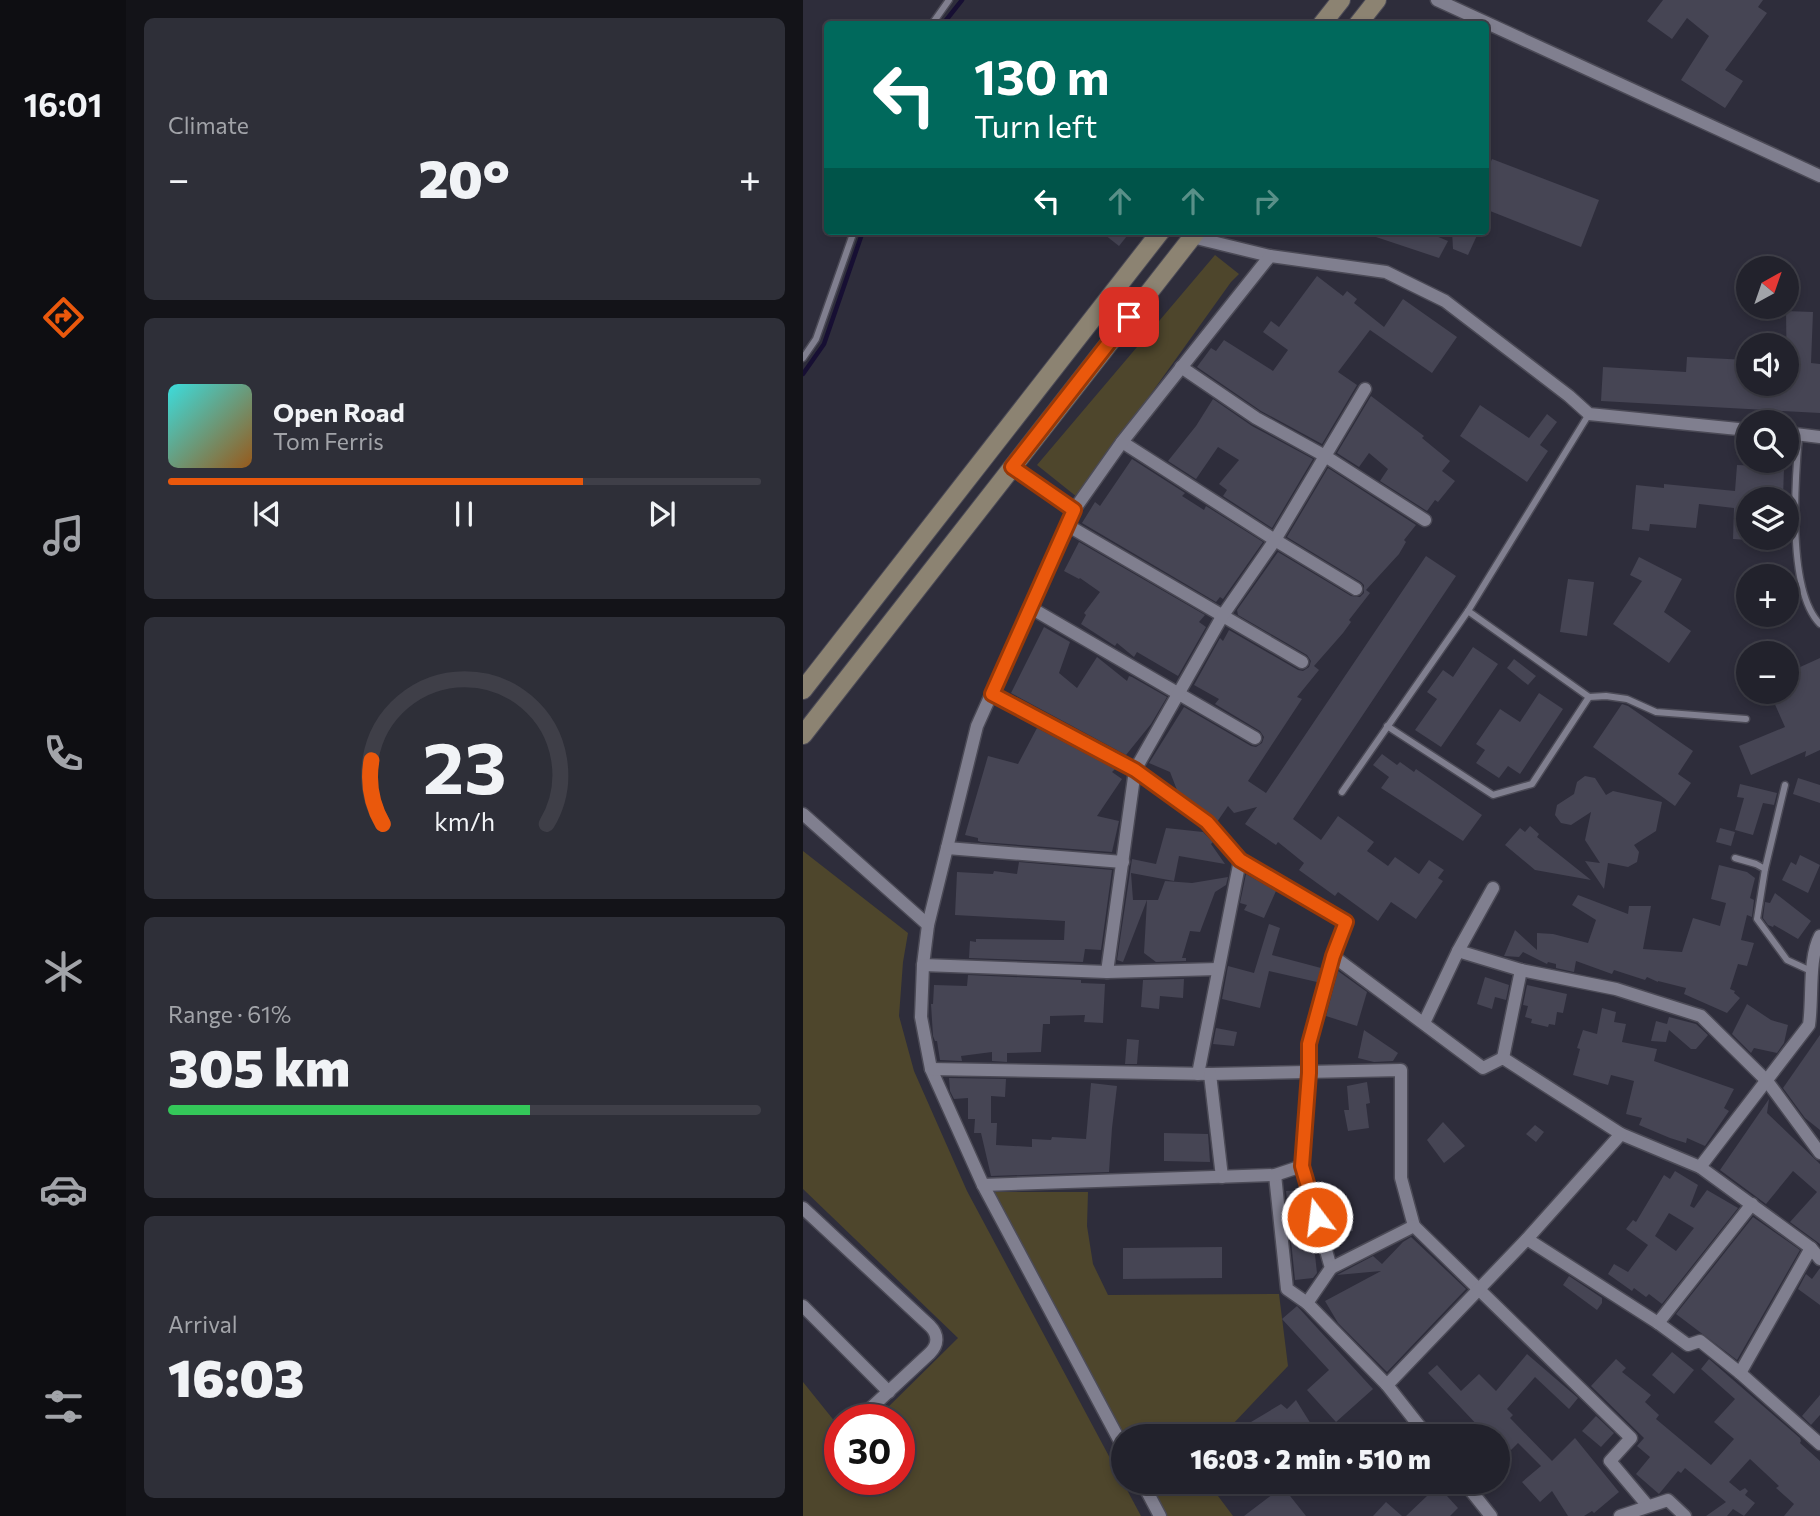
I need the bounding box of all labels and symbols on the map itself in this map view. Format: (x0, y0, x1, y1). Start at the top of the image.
north arrow (1736, 256, 1799, 318)
pin (1099, 287, 1159, 347)
position arrow (1280, 1180, 1354, 1254)
speed limit sign: 30 (824, 1404, 915, 1495)

